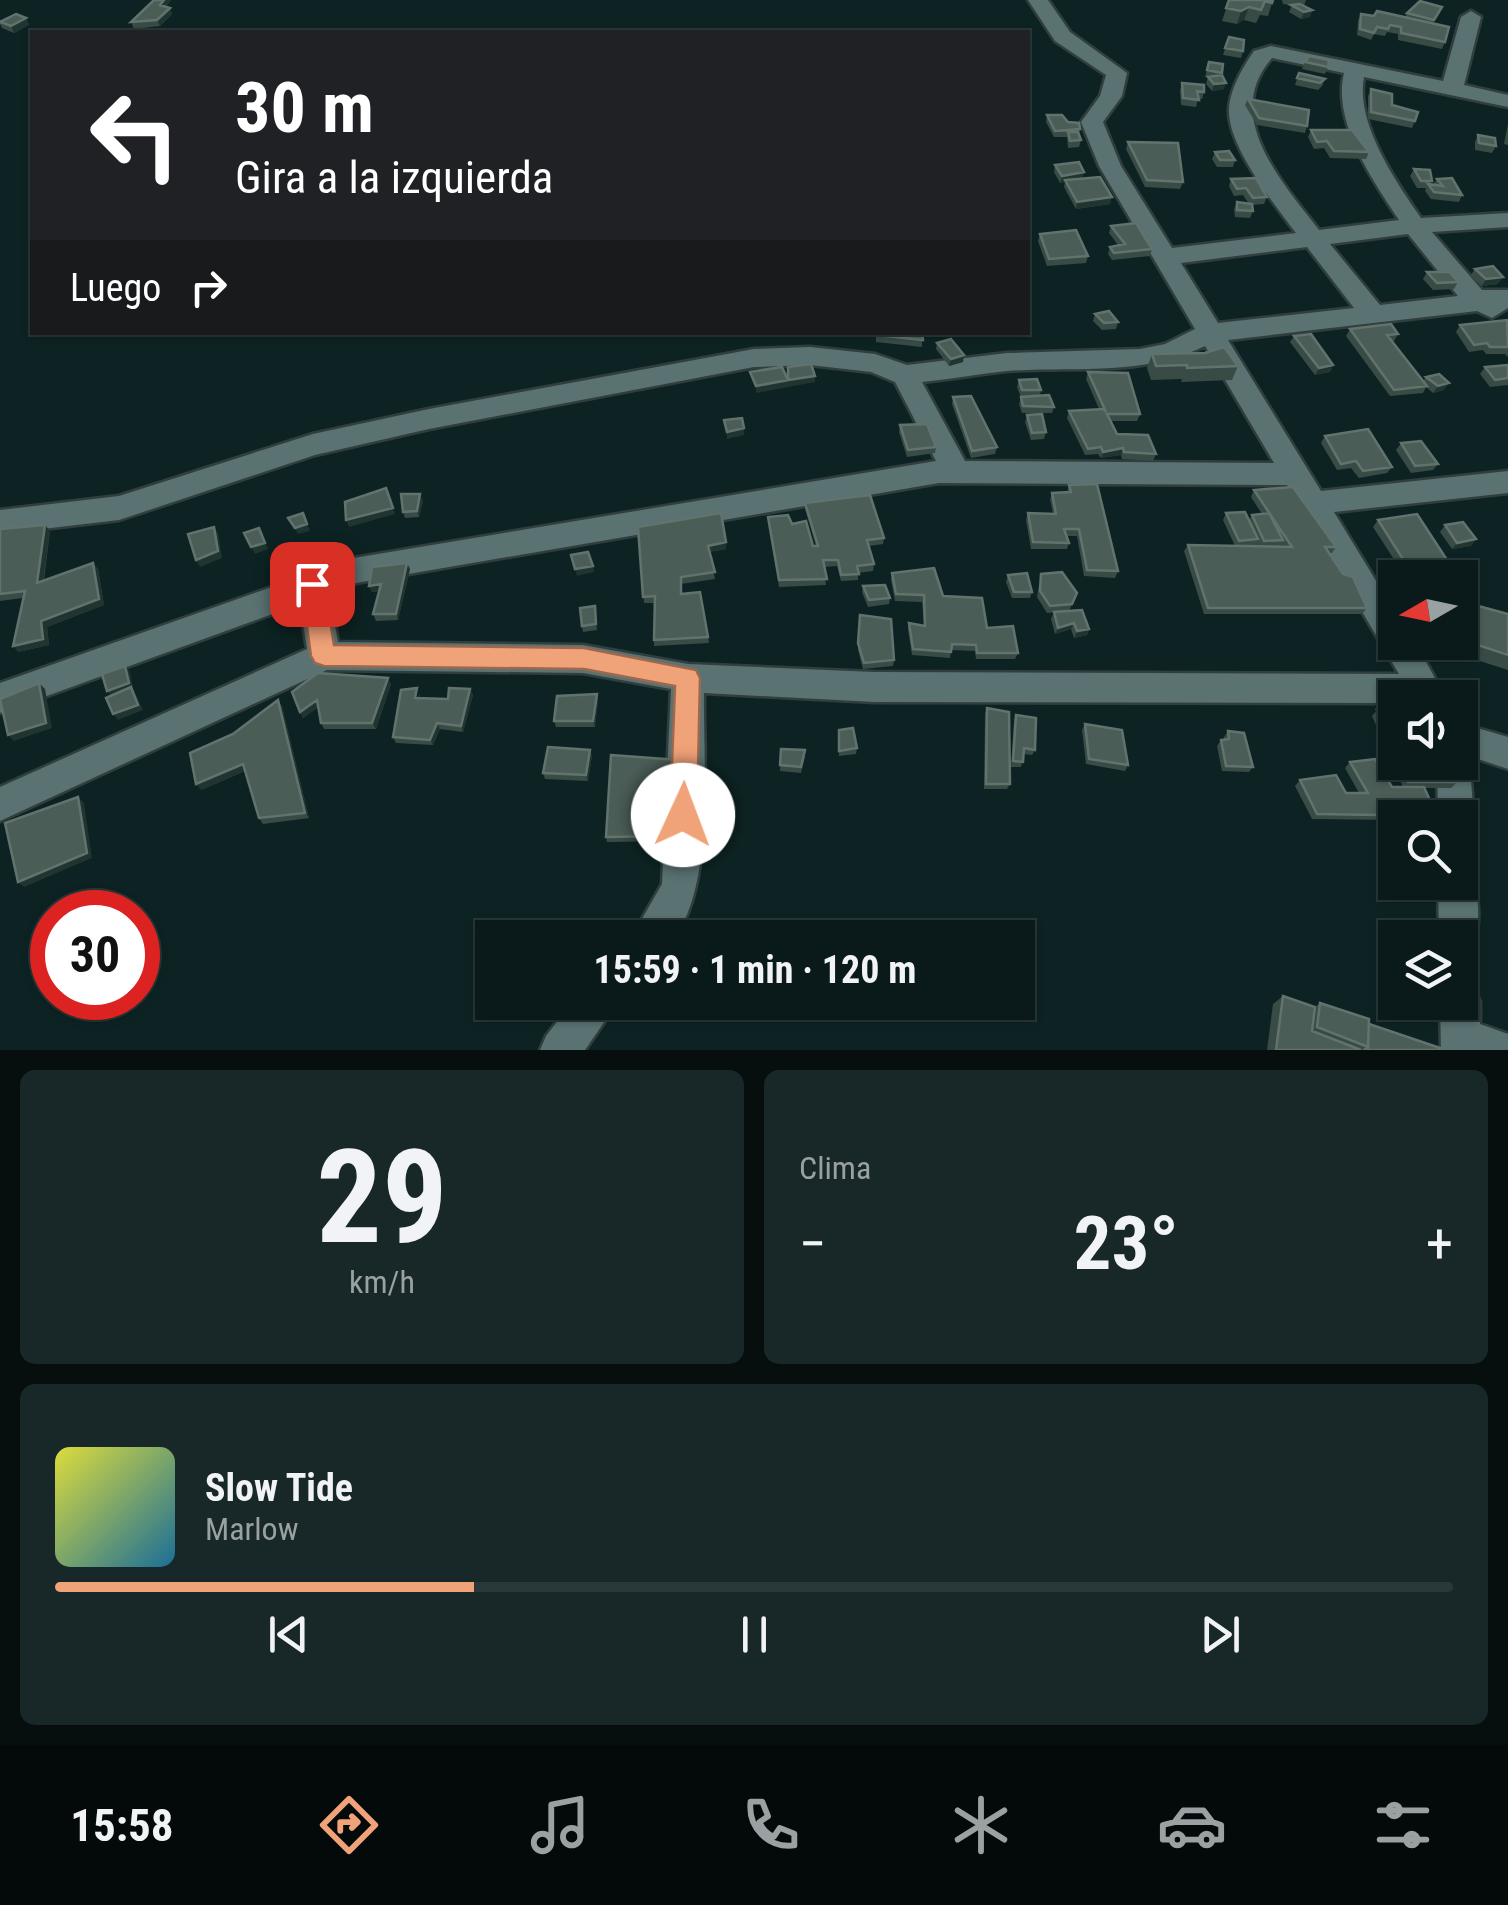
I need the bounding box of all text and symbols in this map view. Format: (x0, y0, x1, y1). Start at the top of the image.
text: 30 m (235, 67, 374, 149)
icon: left (70, 70, 200, 200)
text: Gira a la izquierda (235, 151, 553, 204)
icon: right (181, 260, 236, 315)
text: Luego (70, 266, 161, 310)
pin (270, 542, 355, 627)
icon: arrive (285, 557, 340, 612)
north arrow (1378, 560, 1478, 660)
map controls (1378, 560, 1478, 1020)
button: sound (1378, 680, 1478, 780)
position arrow (631, 763, 735, 867)
button: search (1378, 800, 1478, 900)
speed limit sign: 30 (30, 890, 160, 1020)
button: layers (1378, 920, 1478, 1020)
text: 15:59 · 1 min · 120 m (594, 948, 916, 992)
text: 29 (316, 1121, 448, 1274)
text: Clima (799, 1149, 871, 1187)
text: 23° (1074, 1199, 1179, 1287)
text: − (799, 1212, 827, 1276)
text: + (1426, 1212, 1453, 1276)
text: km/h (349, 1263, 415, 1301)
text: Slow Tide (205, 1466, 353, 1510)
text: Marlow (205, 1510, 298, 1548)
icon: previous (261, 1607, 316, 1662)
icon: pause (727, 1607, 782, 1662)
icon: next (1193, 1607, 1248, 1662)
icon: directions (314, 1790, 384, 1860)
icon: music (525, 1790, 595, 1860)
icon: phone (736, 1790, 806, 1860)
icon: climate (946, 1790, 1016, 1860)
icon: car (1157, 1790, 1227, 1860)
icon: filters (1368, 1790, 1438, 1860)
text: 15:58 (70, 1799, 174, 1852)

